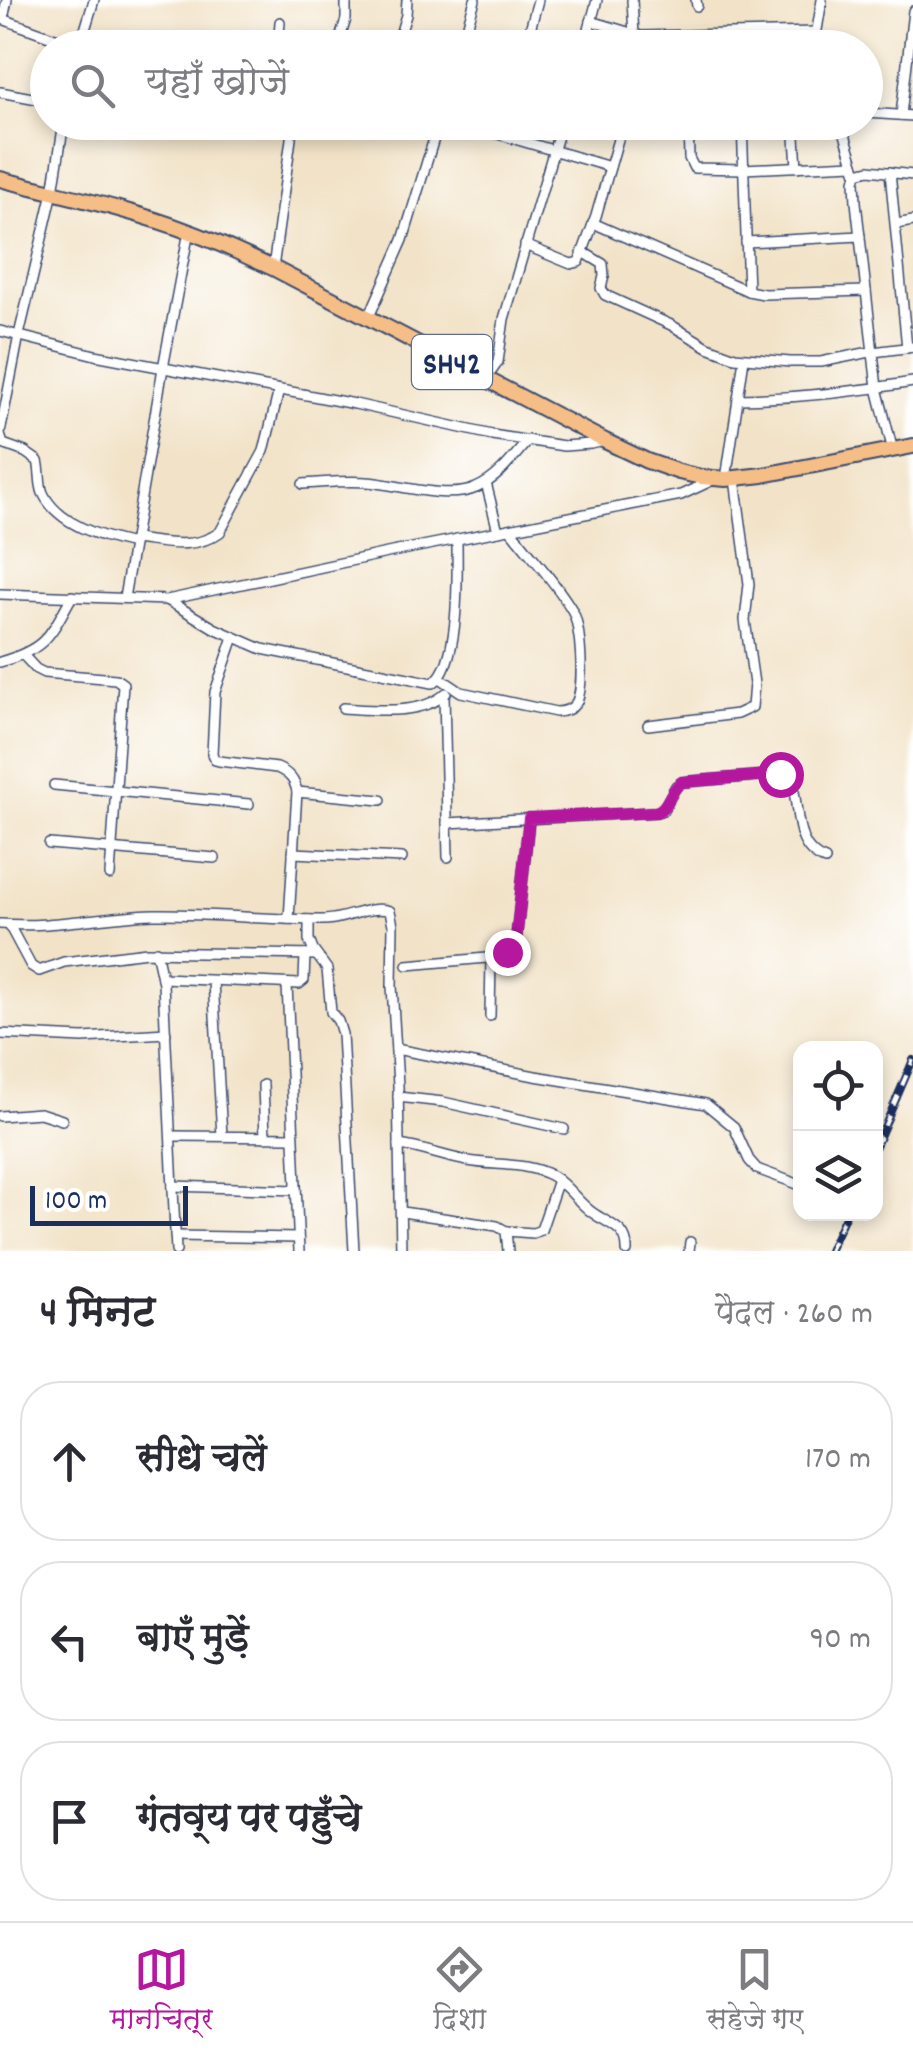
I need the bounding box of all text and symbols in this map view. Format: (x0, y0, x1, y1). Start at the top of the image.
search box (30, 30, 883, 140)
icon: search (65, 58, 120, 113)
text: यहाँ खोजें (145, 58, 289, 113)
road number: SH42 (412, 335, 492, 389)
route start (758, 752, 804, 798)
route end (485, 930, 531, 976)
map controls (793, 1041, 883, 1221)
button: locate (793, 1041, 883, 1131)
button: layers (793, 1131, 883, 1221)
scale bar (30, 1181, 188, 1226)
text: 100 m (45, 1183, 107, 1223)
text: 4 मिनट (40, 1286, 155, 1346)
text: पैदल · 260 m (715, 1293, 873, 1339)
icon: ahead (42, 1434, 97, 1489)
text: सीधे चलें (137, 1434, 267, 1489)
text: 170 m (805, 1438, 871, 1484)
icon: left (42, 1614, 97, 1669)
text: बाएँ मुड़ें (137, 1614, 249, 1669)
text: 90 m (810, 1618, 871, 1664)
icon: arrive (42, 1794, 97, 1849)
text: गंतव्य पर पहुँचे (137, 1794, 362, 1849)
tab: मानचित्र (110, 1942, 213, 2042)
tab: दिशा (432, 1942, 487, 2042)
tab: सहेजे गए (707, 1942, 803, 2042)

